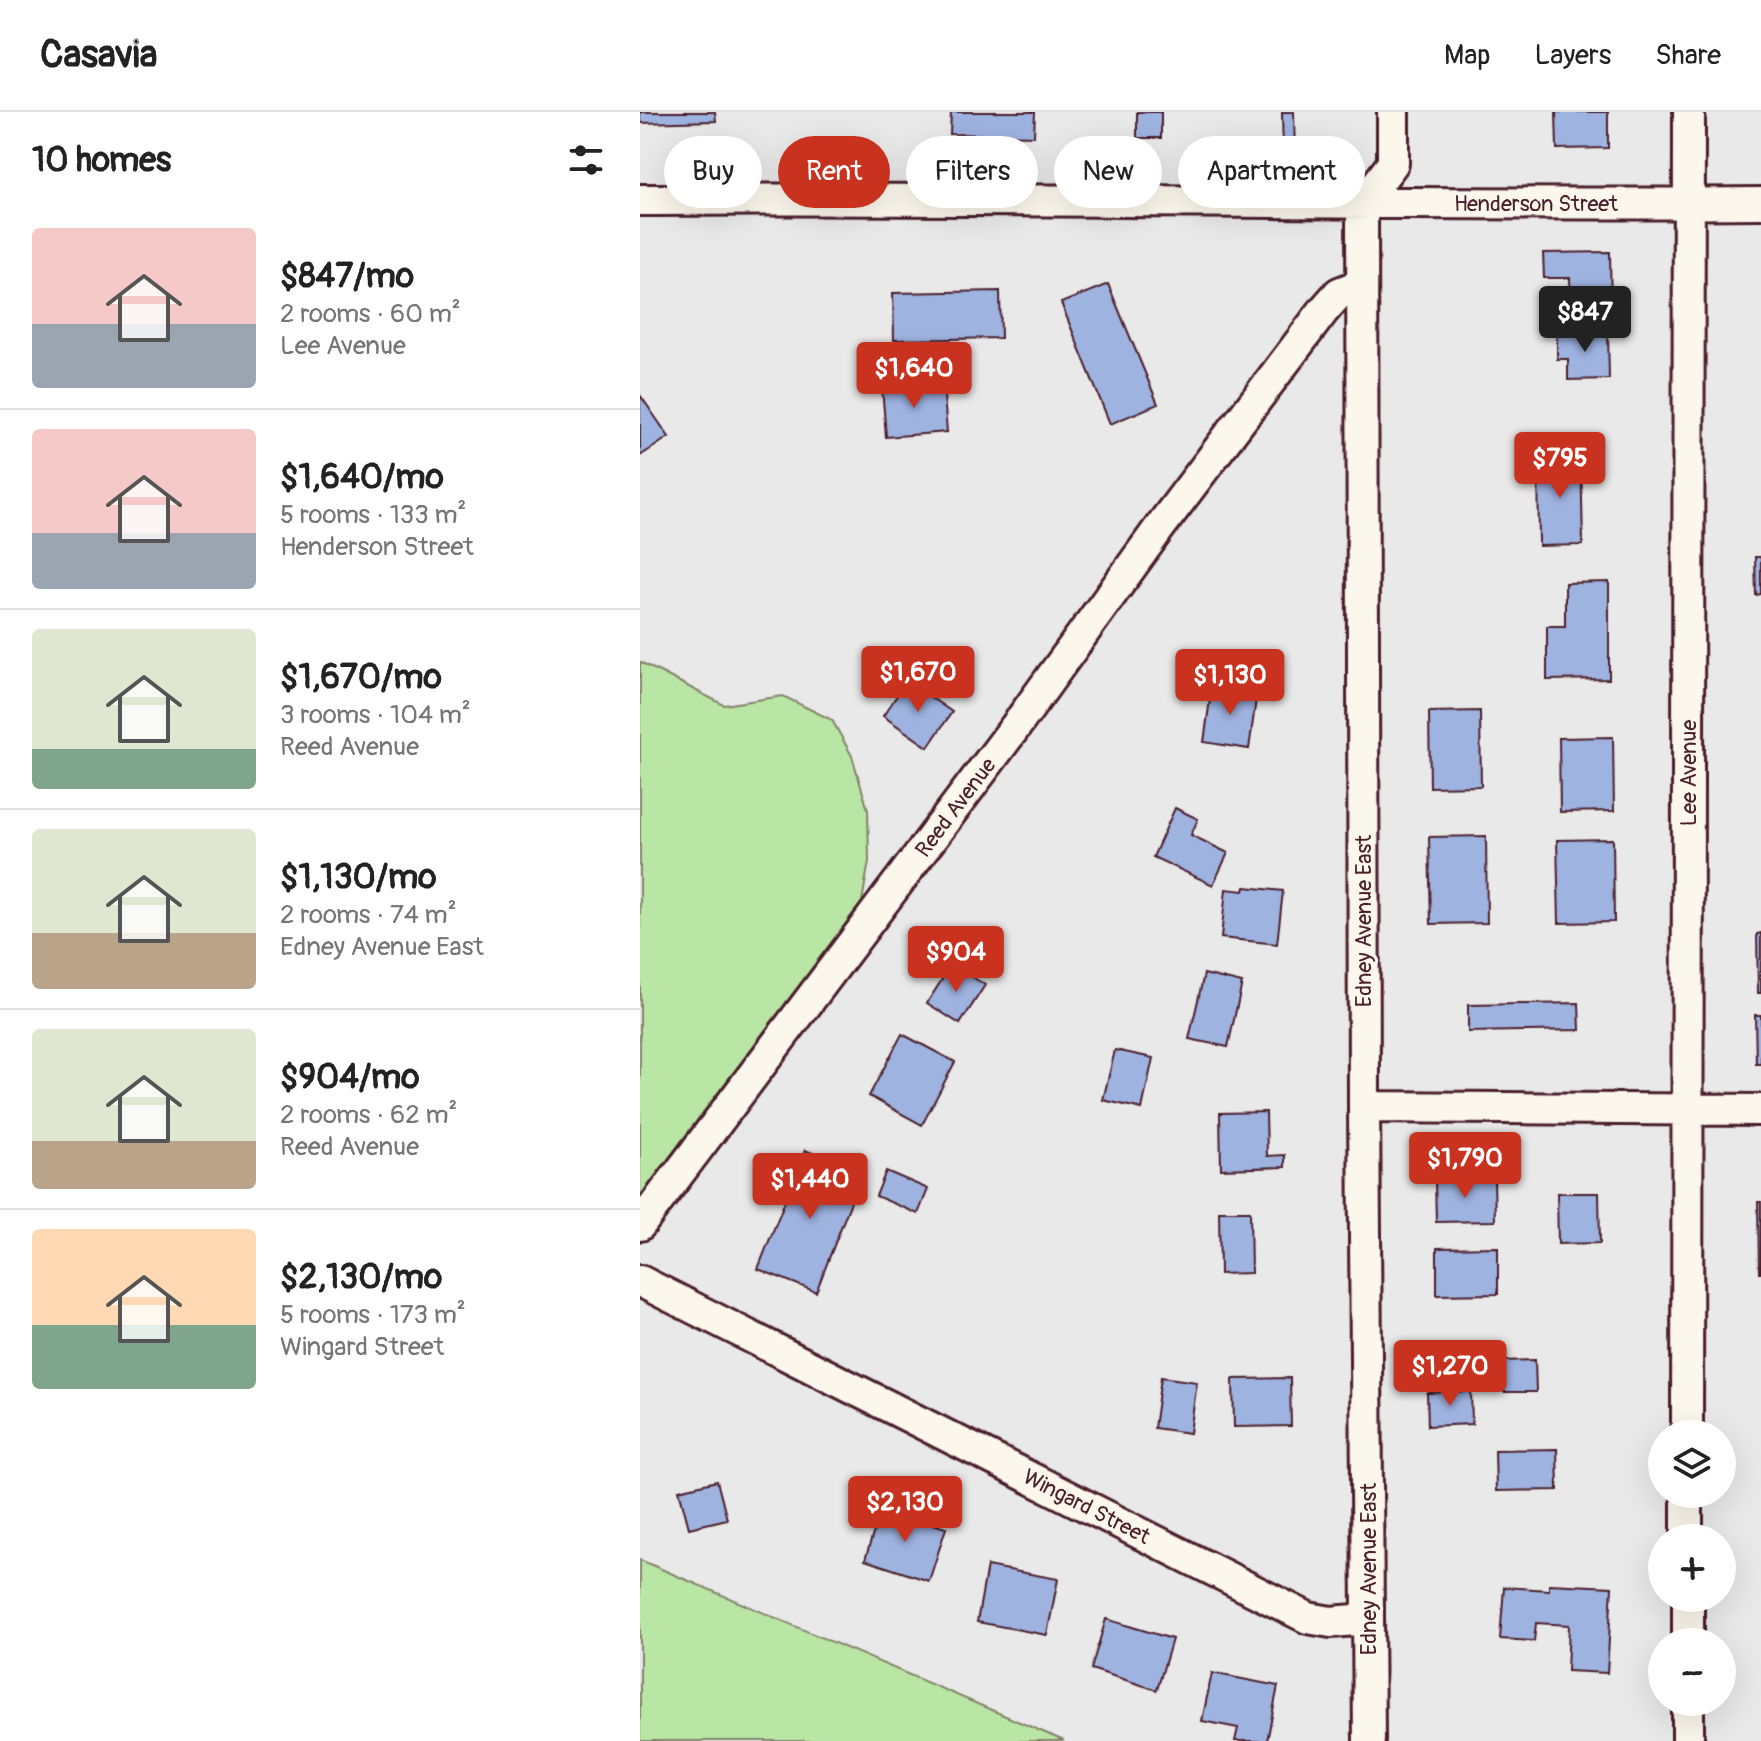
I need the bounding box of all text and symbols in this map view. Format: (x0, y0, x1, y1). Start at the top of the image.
text: Casavia (40, 31, 157, 79)
text: Map (1444, 38, 1490, 73)
text: Layers (1534, 38, 1611, 73)
text: Share (1655, 38, 1721, 73)
chip: Buy (664, 136, 762, 208)
chip: Rent (778, 136, 890, 208)
chip: Filters (906, 136, 1038, 208)
chip: New (1054, 136, 1162, 208)
chip: Apartment (1178, 136, 1365, 208)
icon: filters (564, 138, 608, 182)
text: 10 homes (32, 139, 171, 182)
street label: Henderson Street (1454, 190, 1618, 218)
text: $847/mo (280, 255, 414, 298)
icon: home (96, 260, 192, 356)
pin: $847 (1538, 286, 1632, 354)
text: $847 (1557, 296, 1613, 328)
text: 2 rooms · 60 m² (280, 298, 461, 330)
text: Lee Avenue (280, 330, 406, 362)
pin: $1,640 (849, 342, 979, 410)
text: $1,640 (875, 352, 953, 384)
pin: $795 (1513, 432, 1607, 500)
text: $795 (1532, 442, 1588, 474)
text: $1,640/mo (280, 456, 444, 499)
icon: home (96, 461, 192, 557)
text: 5 rooms · 133 m² (280, 499, 466, 531)
text: Henderson Street (280, 531, 474, 563)
pin: $1,670 (853, 646, 983, 714)
pin: $1,130 (1165, 649, 1295, 717)
text: $1,670/mo (280, 656, 442, 699)
text: $1,670 (879, 656, 957, 688)
text: $1,130 (1193, 659, 1267, 691)
icon: home (96, 661, 192, 757)
text: 3 rooms · 104 m² (280, 699, 471, 731)
street label: Lee Avenue (1675, 720, 1703, 826)
text: Reed Avenue (280, 731, 419, 763)
street label: Reed Avenue (909, 752, 1002, 863)
street label: Edney Avenue East (1350, 835, 1378, 1007)
text: $1,130/mo (280, 856, 437, 899)
icon: home (96, 861, 192, 957)
text: 2 rooms · 74 m² (280, 899, 457, 931)
pin: $904 (909, 926, 1003, 994)
text: Edney Avenue East (280, 931, 484, 963)
text: $904 (926, 936, 986, 968)
text: $904/mo (280, 1056, 420, 1099)
icon: home (96, 1061, 192, 1157)
text: 2 rooms · 62 m² (280, 1099, 457, 1131)
text: Reed Avenue (280, 1131, 419, 1163)
pin: $1,790 (1400, 1132, 1530, 1200)
text: $1,790 (1427, 1142, 1503, 1174)
pin: $1,440 (745, 1153, 875, 1221)
text: $1,440 (771, 1163, 849, 1195)
text: $2,130/mo (280, 1256, 442, 1299)
icon: home (96, 1261, 192, 1357)
text: 5 rooms · 173 m² (280, 1299, 466, 1331)
text: Wingard Street (280, 1331, 444, 1363)
pin: $1,270 (1385, 1340, 1515, 1408)
text: $1,270 (1412, 1350, 1488, 1382)
map controls (1648, 1420, 1736, 1716)
button: layers (1648, 1420, 1736, 1508)
street label: Wingard Street (1018, 1463, 1155, 1551)
pin: $2,130 (840, 1476, 970, 1544)
street label: Edney Avenue East (1355, 1483, 1383, 1655)
text: $2,130 (866, 1486, 944, 1518)
button: + (1648, 1524, 1736, 1612)
button: − (1648, 1628, 1736, 1716)

